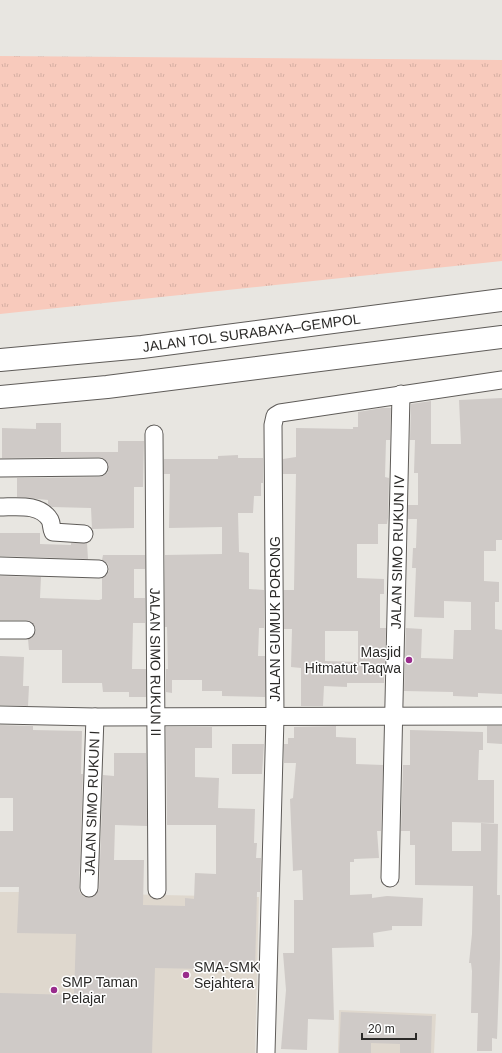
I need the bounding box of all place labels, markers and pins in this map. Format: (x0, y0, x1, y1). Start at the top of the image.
place label: Masjid Hitmatut Taqwa (305, 644, 401, 676)
marker: Masjid Hitmatut Taqwa (404, 655, 414, 665)
place label: SMA-SMK Sejahtera (194, 959, 260, 991)
marker: SMA-SMK Sejahtera (181, 970, 191, 980)
place label: SMP Taman Pelajar (62, 974, 138, 1006)
marker: SMP Taman Pelajar (49, 985, 59, 995)

